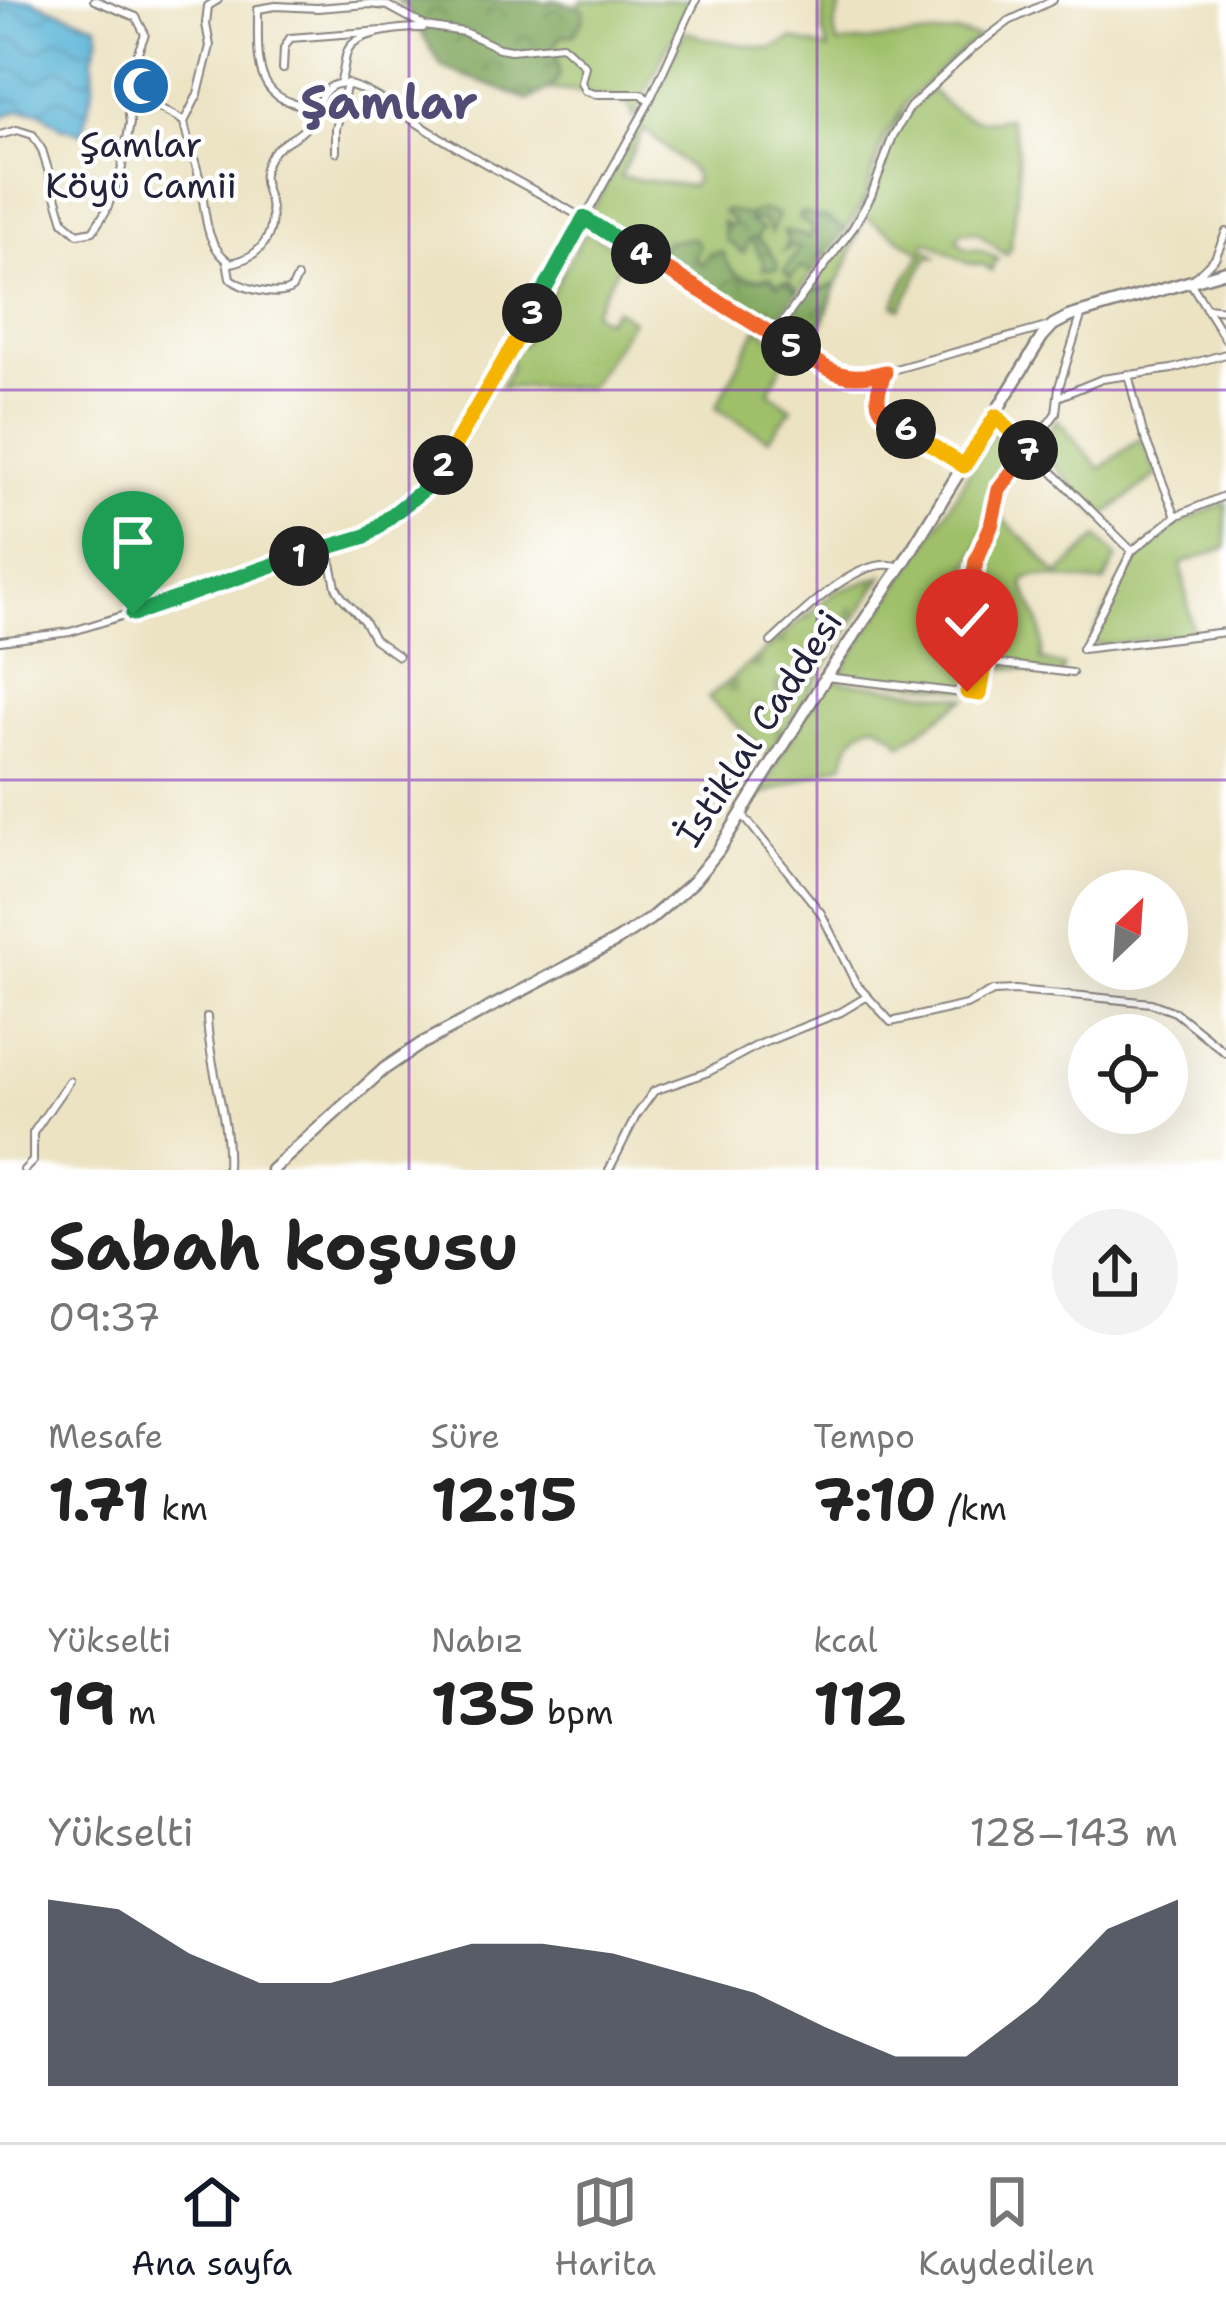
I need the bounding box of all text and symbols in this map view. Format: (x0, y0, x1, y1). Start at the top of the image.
mosque icon: Şamlar Köyü Camii (110, 55, 172, 117)
district label: Şamlar (300, 70, 478, 134)
place label: Şamlar Köyü Camii (45, 120, 237, 210)
pin: 4 (611, 224, 671, 284)
text: 4 (629, 231, 653, 276)
pin: 3 (502, 283, 562, 343)
text: 3 (520, 290, 544, 335)
pin: 5 (761, 316, 821, 376)
text: 5 (781, 323, 801, 368)
pin: 6 (876, 399, 936, 459)
text: 6 (894, 406, 918, 451)
pin: 7 (998, 420, 1058, 480)
text: 7 (1016, 427, 1040, 472)
pin: 2 (413, 435, 473, 495)
text: 2 (431, 442, 455, 487)
pin (82, 491, 184, 614)
icon: arrive (100, 509, 166, 575)
pin: 1 (269, 526, 329, 586)
text: 1 (291, 533, 307, 578)
pin (916, 569, 1018, 692)
icon: check (934, 587, 1000, 653)
street label: İstiklal Caddesi (664, 600, 854, 856)
north arrow (1068, 870, 1188, 990)
map controls (1068, 870, 1188, 1134)
button: locate (1068, 1014, 1188, 1134)
text: Sabah koşusu (48, 1202, 519, 1290)
button: share (1052, 1209, 1178, 1335)
text: 09:37 (48, 1291, 161, 1343)
text: Mesafe (48, 1414, 163, 1459)
text: Süre (431, 1414, 500, 1459)
text: Tempo (813, 1414, 915, 1459)
text: 1.71 (48, 1459, 150, 1539)
text: 12:15 (431, 1459, 577, 1539)
text: 7:10 (813, 1459, 937, 1539)
text: km (150, 1486, 208, 1531)
text: /km (937, 1486, 1007, 1531)
text: Yükselti (48, 1618, 171, 1663)
text: Nabız (431, 1618, 523, 1663)
text: kcal (813, 1618, 877, 1663)
text: 19 (48, 1663, 116, 1743)
text: 135 (431, 1663, 536, 1743)
text: 112 (813, 1663, 907, 1743)
text: m (116, 1690, 156, 1735)
text: bpm (536, 1690, 613, 1735)
text: Yükselti (48, 1806, 194, 1858)
text: 128–143 m (970, 1806, 1178, 1858)
tab: Ana sayfa (131, 2169, 292, 2286)
tab: Harita (555, 2169, 656, 2286)
tab: Kaydedilen (918, 2169, 1095, 2286)

